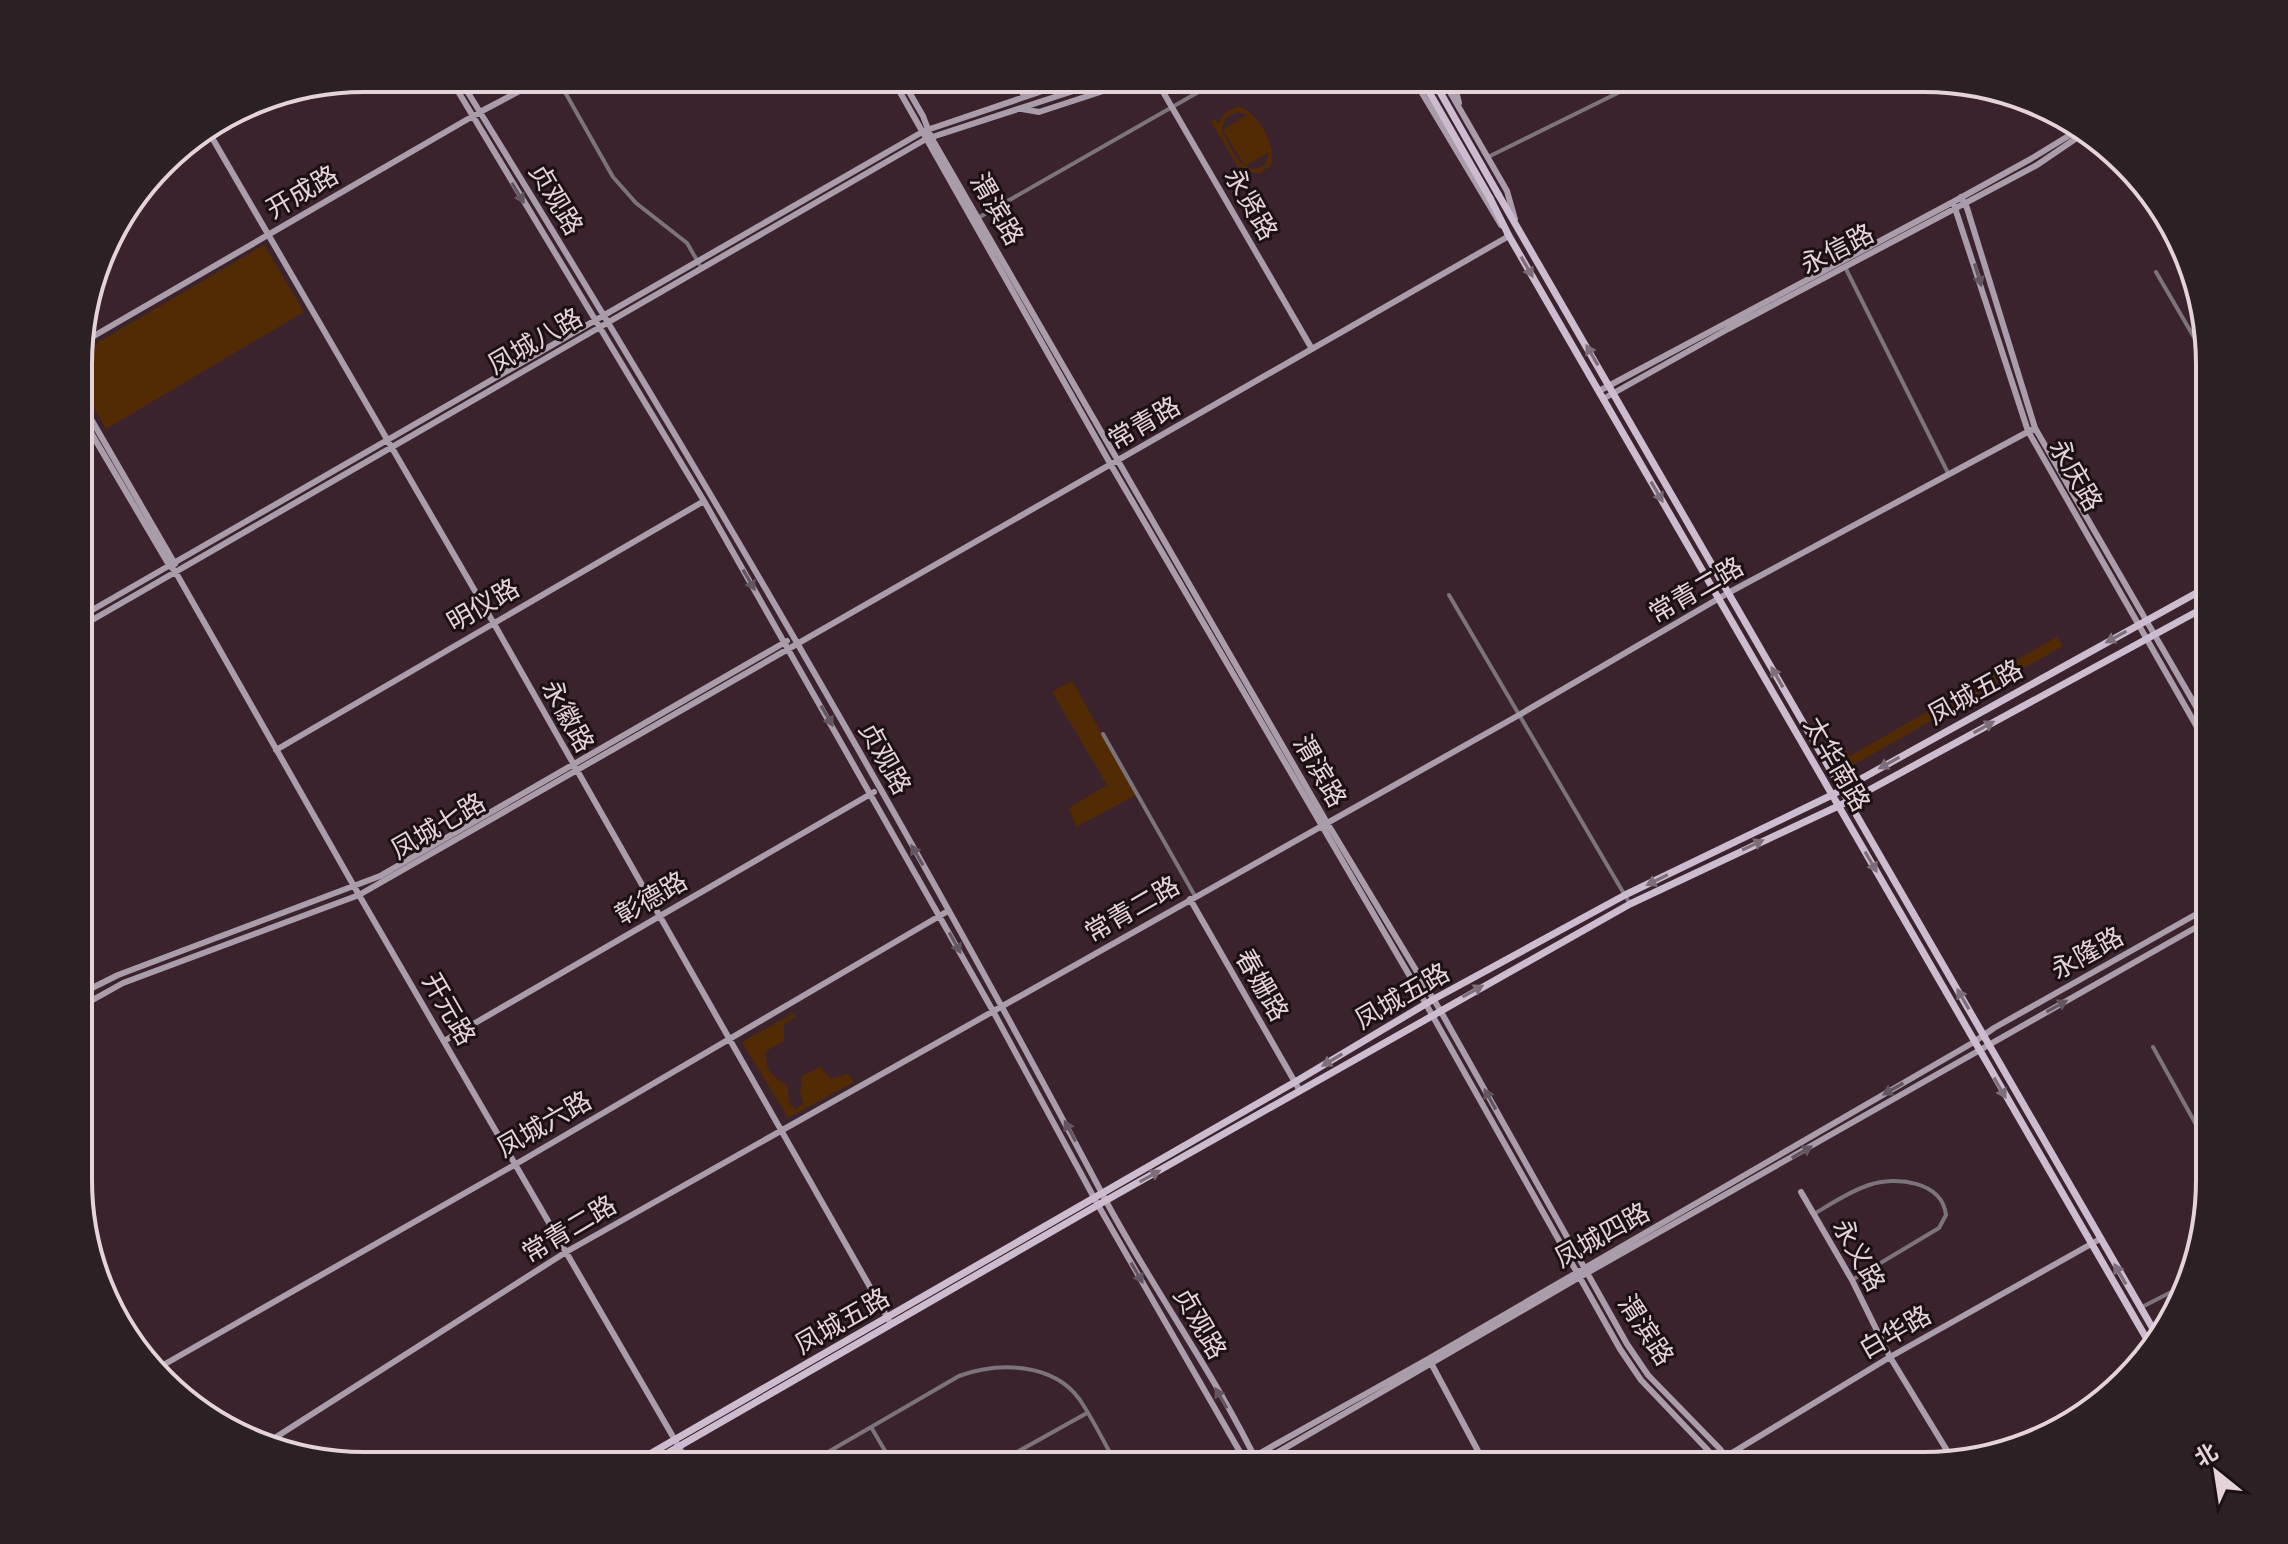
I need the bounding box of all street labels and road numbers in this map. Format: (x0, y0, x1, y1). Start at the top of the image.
street label: 贞观路 (523, 158, 589, 240)
street label: 开成路 (261, 160, 343, 224)
street label: 永贤路 (1219, 163, 1283, 245)
street label: 渭滨路 (965, 168, 1029, 250)
street label: 永信路 (1795, 218, 1879, 280)
street label: 凤城八路 (482, 302, 588, 380)
street label: 常青路 (1103, 391, 1185, 455)
street label: 永庆路 (2044, 434, 2108, 516)
street label: 常青二路 (1643, 551, 1749, 629)
street label: 明仪路 (442, 573, 524, 637)
street label: 凤城五路 (1922, 654, 2028, 730)
street label: 永徽路 (536, 675, 600, 757)
street label: 太华南路 (1798, 711, 1876, 817)
street label: 贞观路 (853, 717, 917, 799)
street label: 渭滨路 (1288, 730, 1352, 812)
street label: 凤城七路 (385, 787, 491, 865)
street label: 彰德路 (610, 866, 692, 930)
street label: 常青二路 (1079, 870, 1185, 948)
street label: 永隆路 (2046, 921, 2128, 985)
street label: 春姗路 (1230, 944, 1294, 1026)
street label: 凤城五路 (1349, 957, 1455, 1035)
street label: 开元路 (417, 968, 481, 1050)
street label: 凤城六路 (491, 1085, 597, 1163)
street label: 常青二路 (517, 1189, 621, 1269)
street label: 凤城四路 (1549, 1197, 1655, 1273)
street label: 永义路 (1827, 1214, 1891, 1296)
street label: 凤城五路 (789, 1282, 895, 1360)
street label: 贞观路 (1168, 1282, 1232, 1364)
street label: 渭滨路 (1612, 1289, 1680, 1371)
street label: 白华路 (1854, 1300, 1936, 1364)

